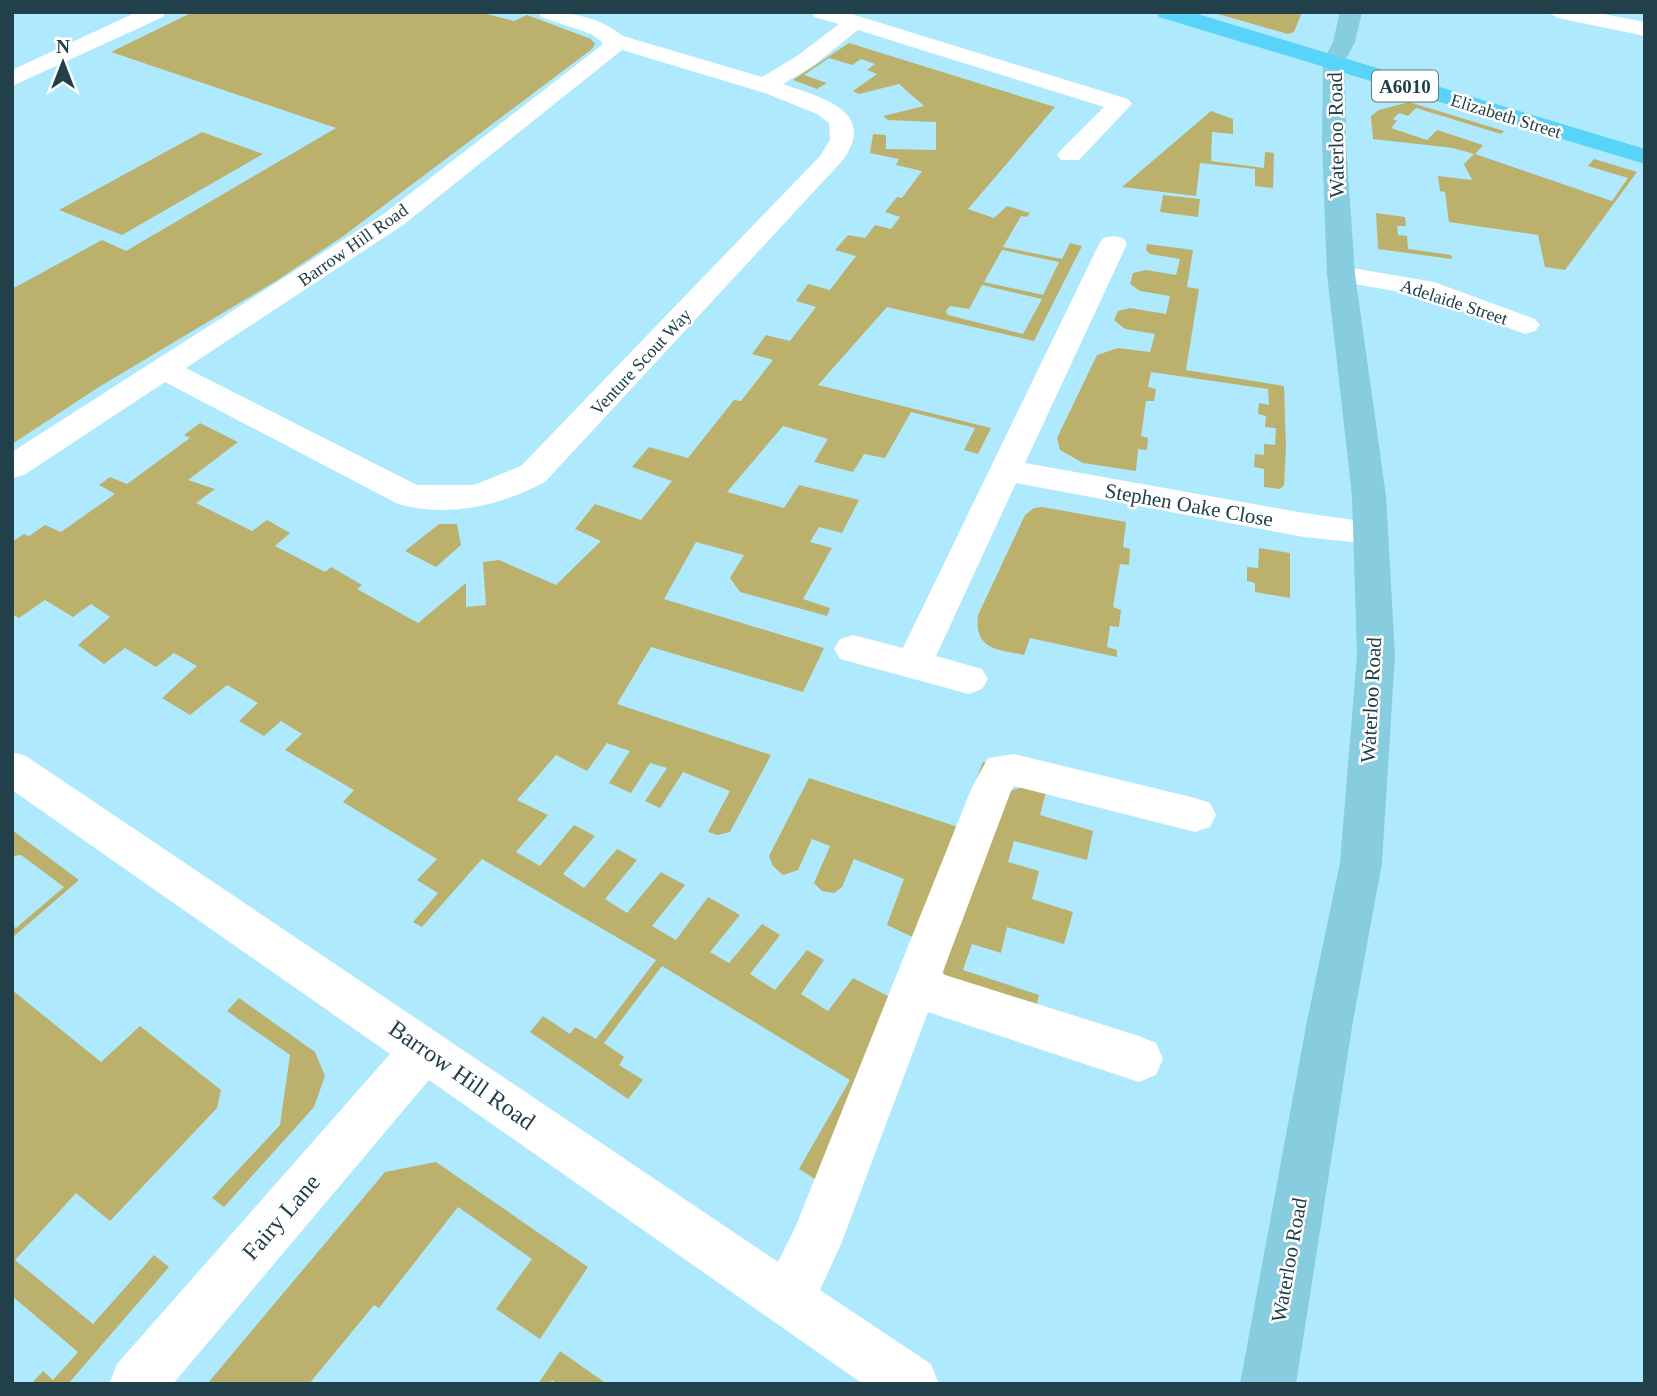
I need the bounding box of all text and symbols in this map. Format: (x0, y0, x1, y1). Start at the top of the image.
north arrow (28, 28, 98, 98)
text: N (56, 36, 70, 57)
street label: Waterloo Road (1323, 71, 1349, 198)
road number: A6010 (1372, 71, 1438, 102)
street label: Elizabeth Street (1448, 90, 1564, 142)
street label: Barrow Hill Road (294, 200, 412, 290)
street label: Adelaide Street (1398, 275, 1510, 329)
street label: Venture Scout Way (587, 305, 695, 419)
street label: Stephen Oake Close (1103, 478, 1275, 532)
street label: Waterloo Road (1356, 636, 1386, 764)
street label: Barrow Hill Road (384, 1015, 540, 1135)
street label: Fairy Lane (237, 1169, 325, 1265)
street label: Waterloo Road (1266, 1195, 1312, 1324)

